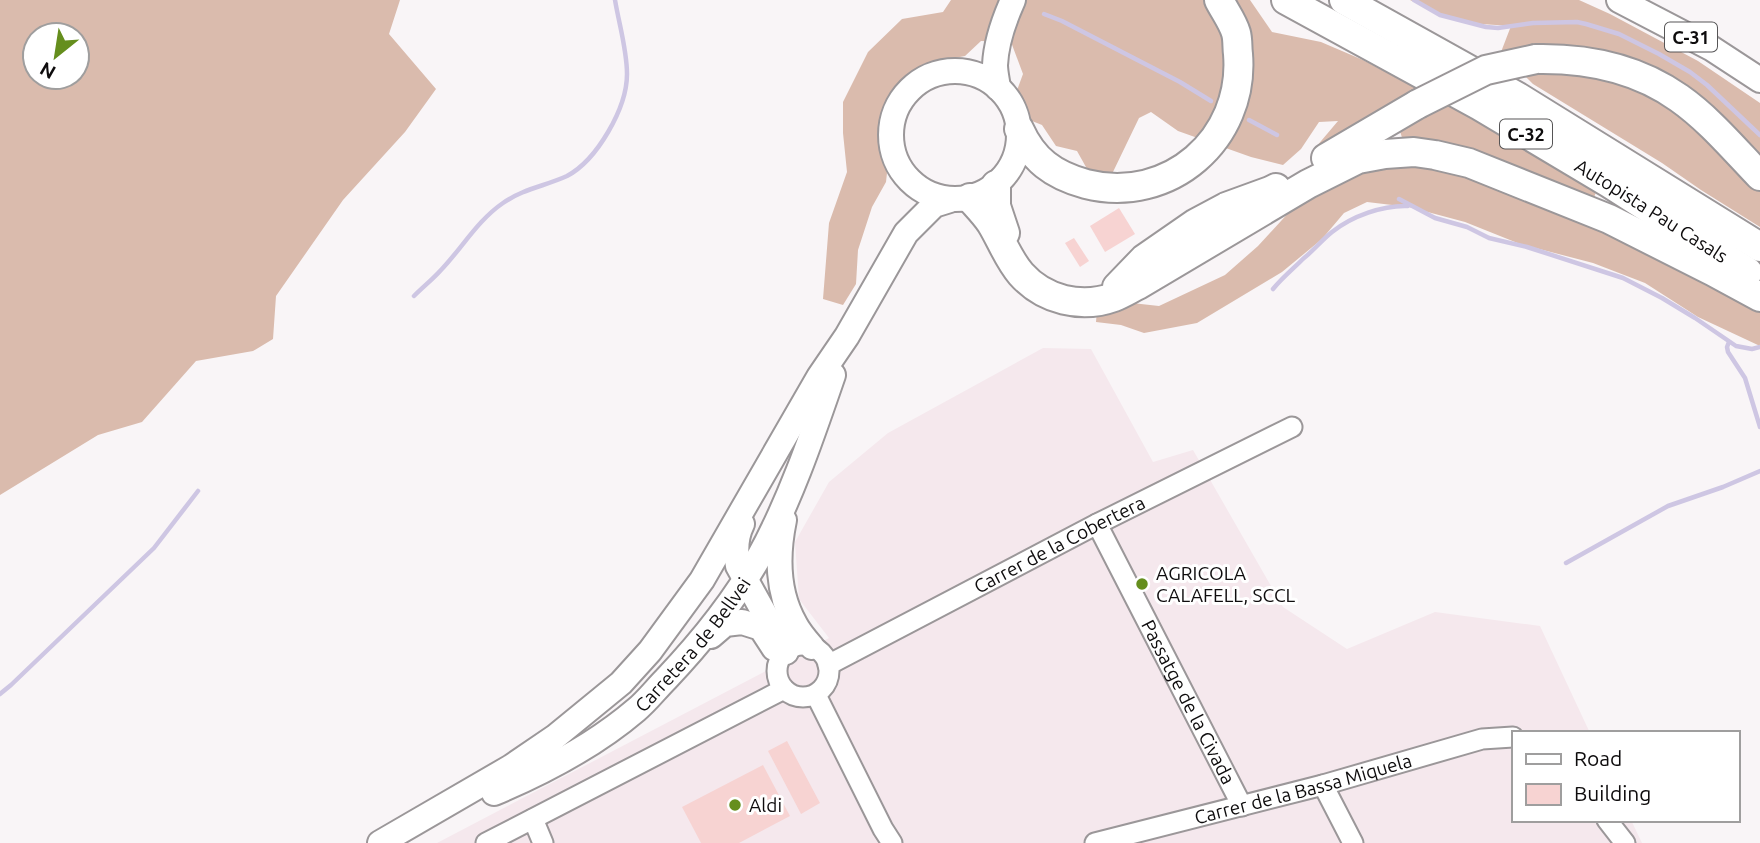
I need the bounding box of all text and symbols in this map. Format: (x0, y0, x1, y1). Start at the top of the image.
north arrow (21, 21, 91, 91)
road number: C-31 (1665, 22, 1717, 52)
text: N (36, 58, 59, 84)
road number: C-32 (1500, 119, 1552, 148)
street label: Autopista Pau Casals (1571, 154, 1732, 267)
street label: Carrer de la Cobertera (970, 491, 1149, 598)
place label: AGRICOLA CALAFELL, SCCL (1156, 562, 1296, 606)
street label: Carretera de Bellvei (630, 573, 755, 716)
marker: AGRICOLA CALAFELL, SCCL (1134, 576, 1150, 592)
street label: Passatge de la Civada (1137, 616, 1240, 788)
legend (1512, 731, 1739, 822)
text: Road (1574, 746, 1622, 770)
street label: Carrer de la Bassa Miquela (1192, 749, 1414, 828)
text: Building (1574, 781, 1651, 805)
place label: Aldi (749, 794, 782, 816)
marker: Aldi (727, 797, 743, 813)

